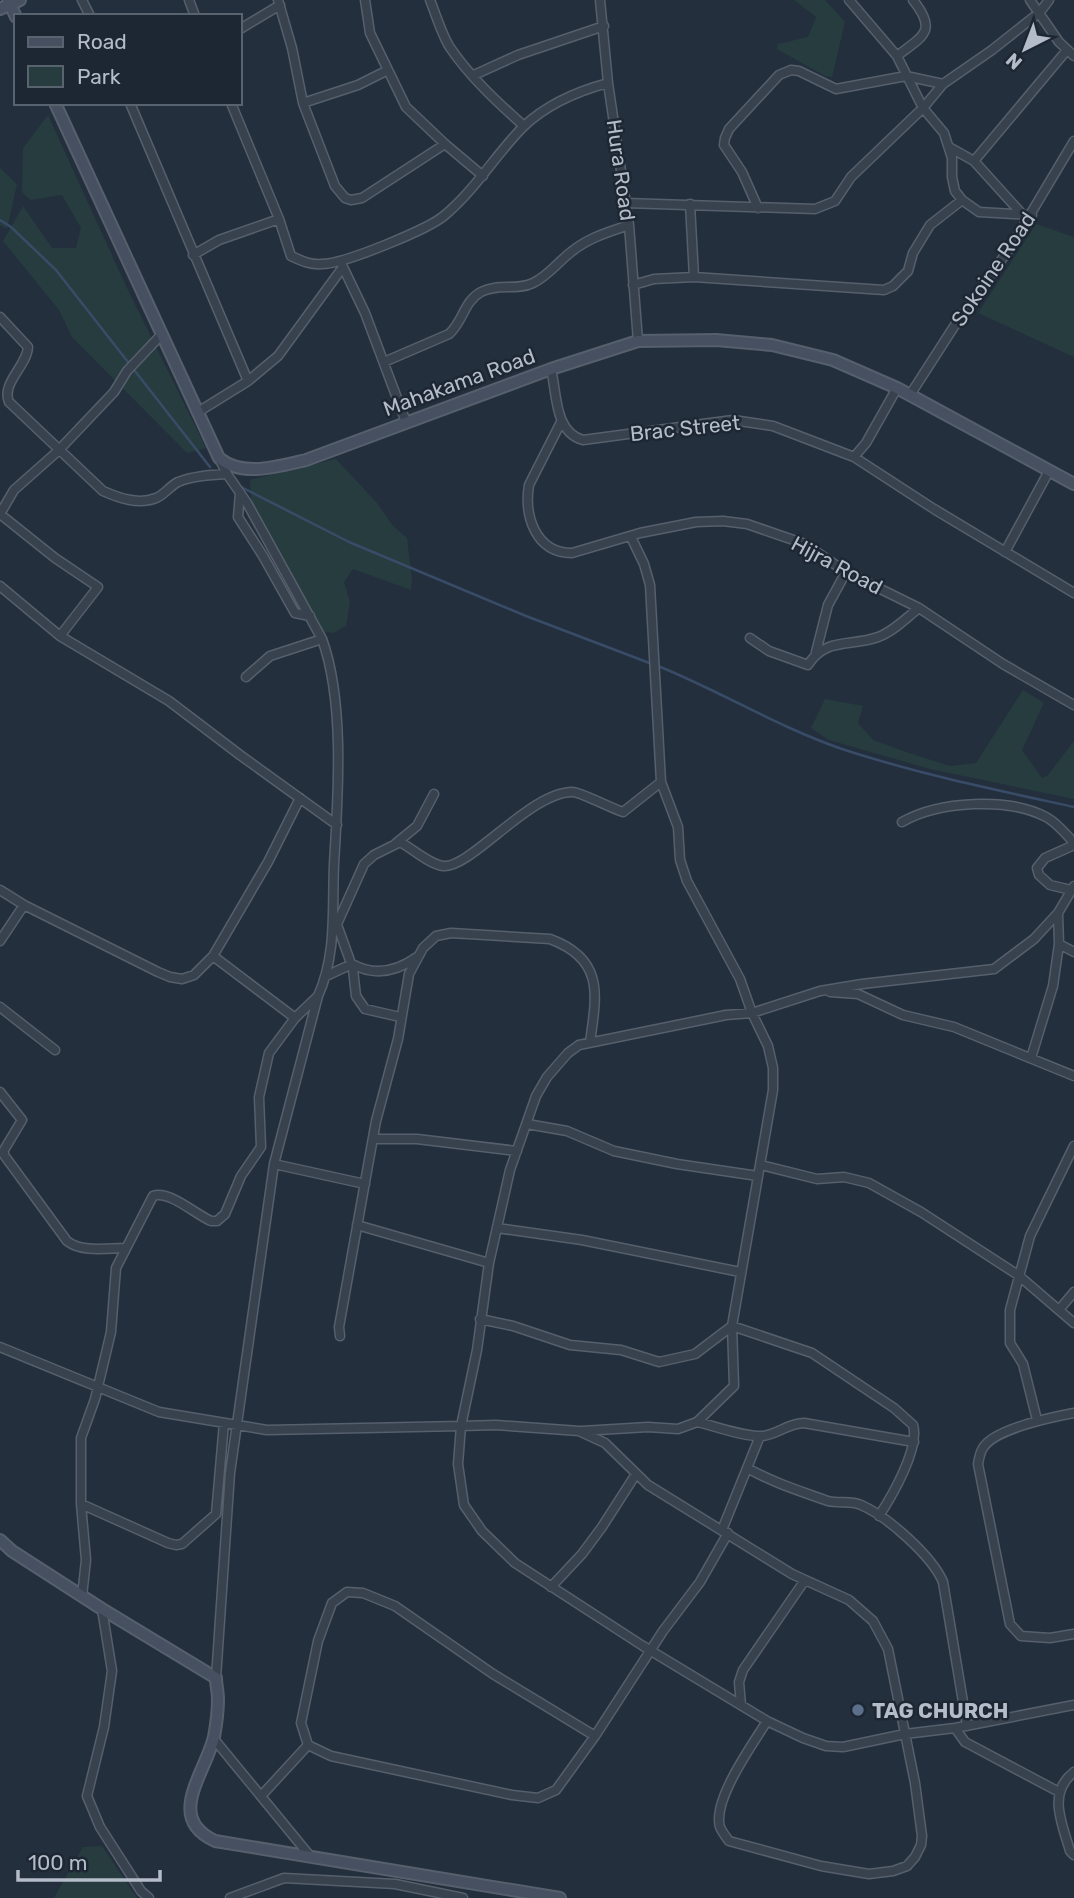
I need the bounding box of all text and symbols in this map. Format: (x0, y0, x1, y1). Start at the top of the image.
legend (14, 14, 242, 105)
north arrow (990, 14, 1060, 84)
text: Road (77, 29, 127, 54)
text: N (1001, 48, 1027, 74)
text: Park (77, 64, 121, 89)
street label: Hura Road (602, 118, 640, 222)
street label: Sokoine Road (946, 207, 1040, 331)
street label: Mahakama Road (380, 343, 538, 421)
street label: Brac Street (629, 410, 741, 446)
street label: Hijra Road (787, 531, 887, 599)
place label: TAG CHURCH (872, 1698, 1009, 1723)
marker: TAG CHURCH (850, 1702, 866, 1718)
scale bar (18, 1839, 159, 1883)
text: 100 m (28, 1850, 87, 1875)

